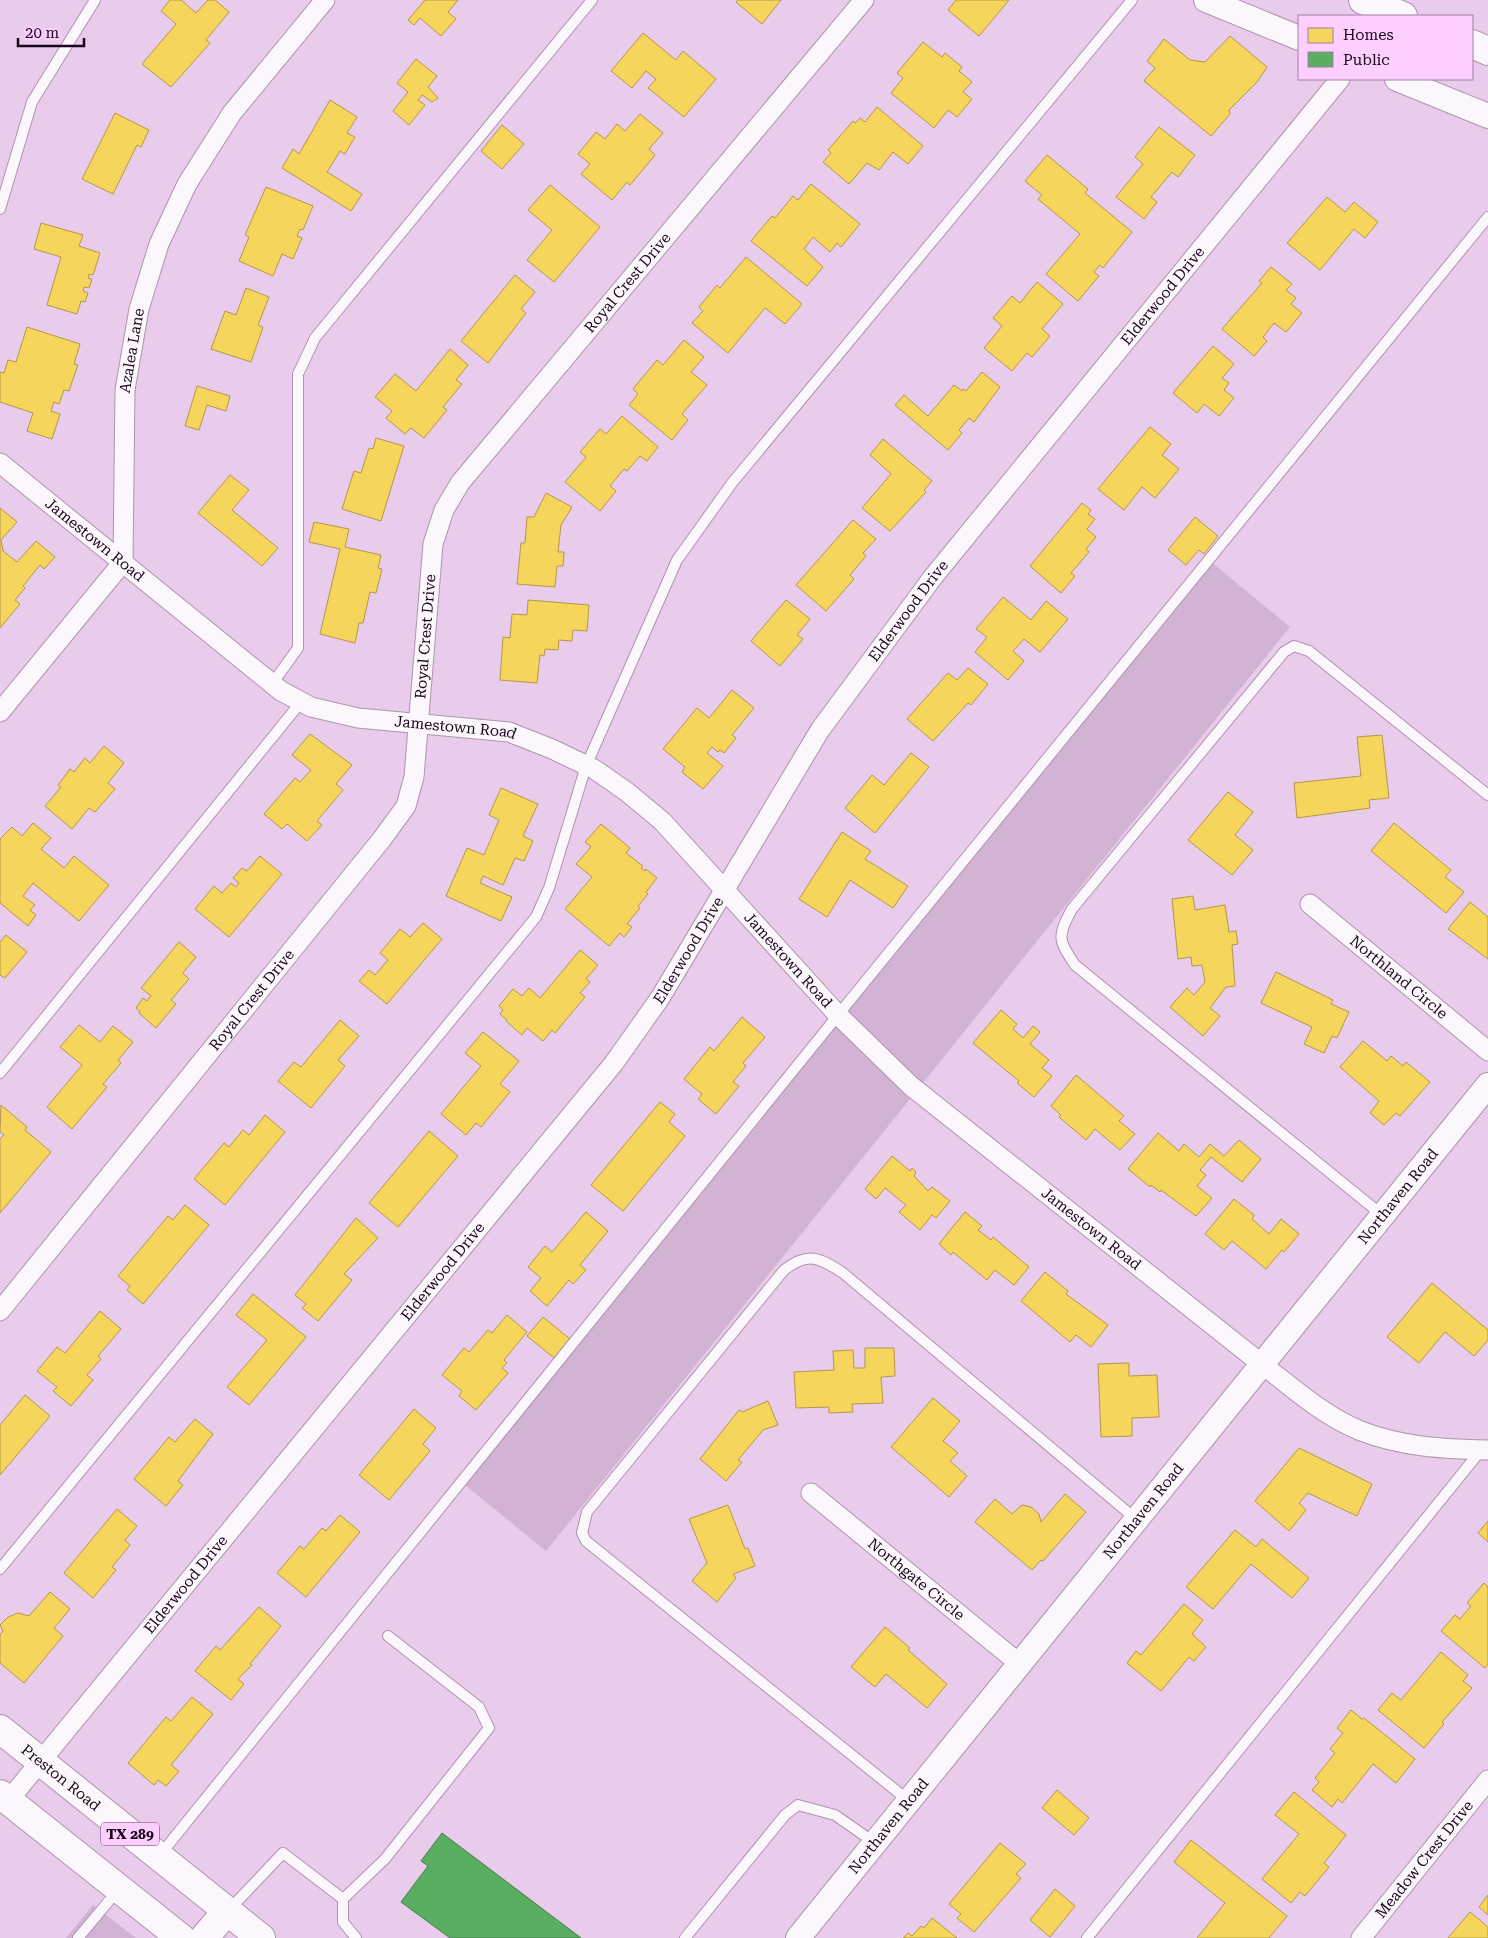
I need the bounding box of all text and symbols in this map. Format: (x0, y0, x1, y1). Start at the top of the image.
scale bar (18, 15, 84, 47)
legend (1298, 15, 1473, 80)
text: 20 m (25, 24, 60, 42)
text: Homes (1343, 26, 1394, 44)
text: Public (1343, 51, 1390, 69)
street label: Royal Crest Drive (580, 229, 675, 337)
street label: Elderwood Drive (1117, 243, 1208, 349)
street label: Azalea Lane (116, 307, 148, 395)
street label: Jamestown Road (42, 494, 148, 586)
street label: Elderwood Drive (865, 557, 952, 665)
street label: Royal Crest Drive (411, 573, 440, 700)
street label: Jamestown Road (394, 712, 520, 743)
street label: Elderwood Drive (650, 893, 727, 1008)
street label: Jamestown Road (740, 909, 836, 1012)
street label: Northland Circle (1346, 932, 1451, 1023)
street label: Royal Crest Drive (205, 946, 298, 1054)
street label: Northaven Road (1354, 1145, 1442, 1248)
street label: Jamestown Road (1038, 1184, 1145, 1274)
street label: Elderwood Drive (397, 1219, 488, 1324)
street label: Northaven Road (1099, 1460, 1187, 1563)
street label: Elderwood Drive (140, 1532, 231, 1637)
street label: Northgate Circle (864, 1534, 968, 1624)
street label: Preston Road (18, 1741, 104, 1815)
street label: Northaven Road (845, 1774, 933, 1877)
street label: Meadow Crest Drive (1372, 1797, 1477, 1922)
road number: TX 289 (101, 1822, 159, 1846)

